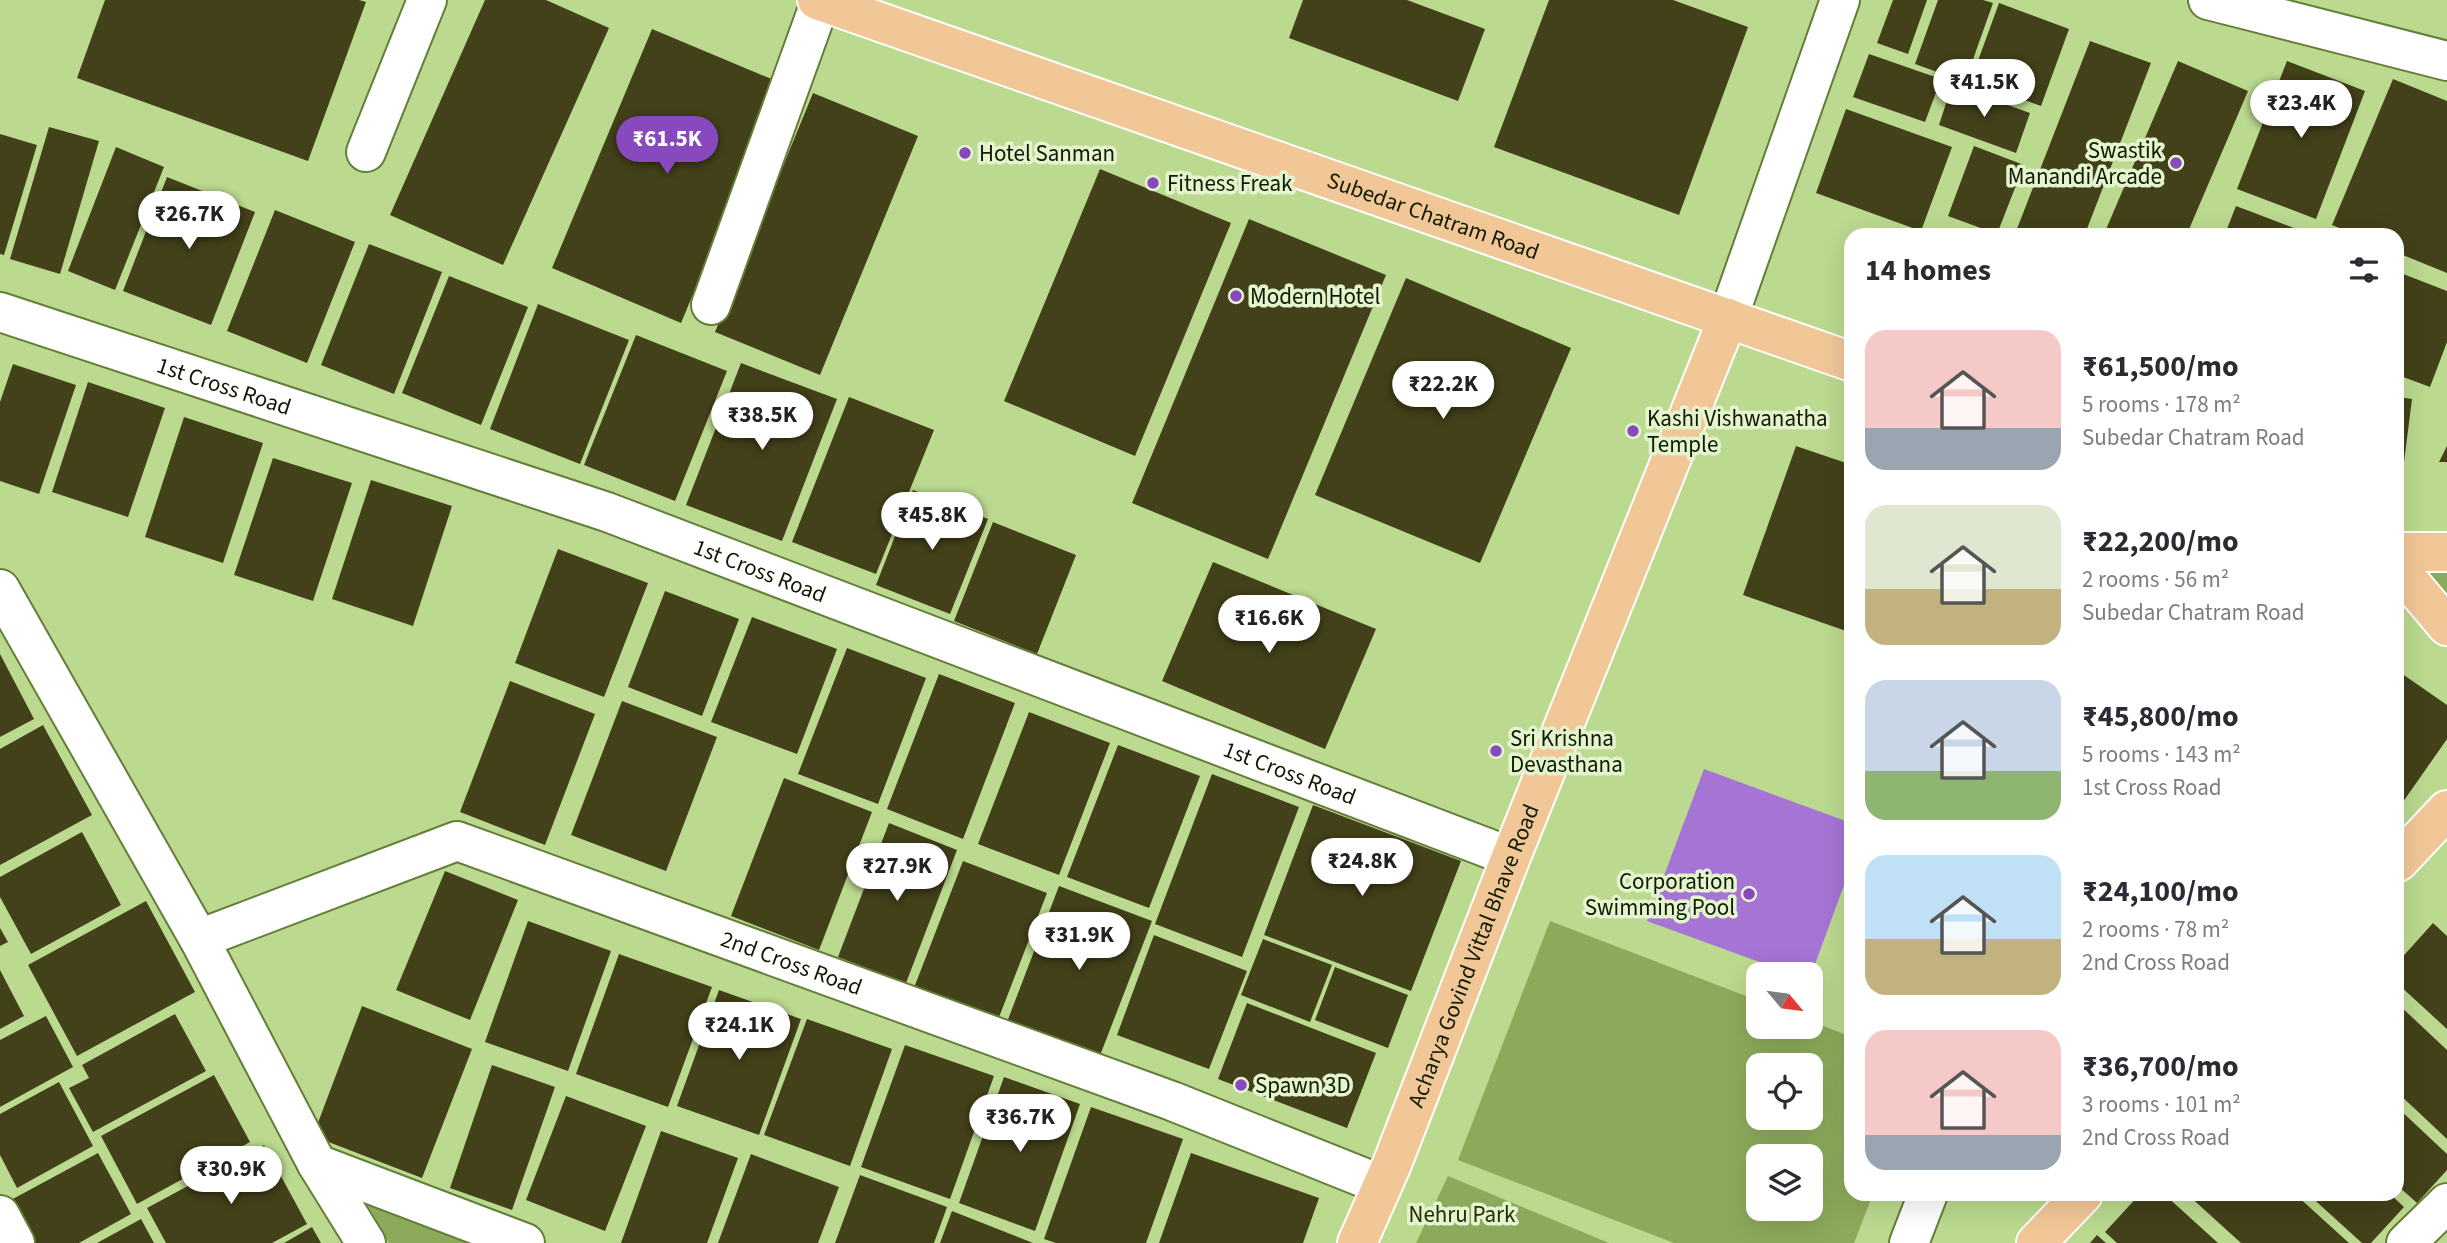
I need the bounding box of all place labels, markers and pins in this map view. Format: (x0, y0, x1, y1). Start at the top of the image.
pin: ₹41.5K (1927, 60, 2041, 119)
pin: ₹23.4K (2244, 80, 2358, 140)
pin: ₹61.5K (610, 116, 724, 176)
place label: Swastik Manandi Arcade (2008, 134, 2163, 193)
place label: Hotel Sanman (979, 137, 1115, 170)
marker: Hotel Sanman (957, 145, 973, 161)
marker: Swastik Manandi Arcade (2168, 155, 2184, 171)
place label: Fitness Freak (1167, 167, 1293, 200)
marker: Fitness Freak (1145, 175, 1161, 191)
pin: ₹26.7K (132, 191, 246, 251)
place label: Modern Hotel (1250, 280, 1380, 313)
marker: Modern Hotel (1228, 288, 1244, 304)
pin: ₹22.2K (1386, 362, 1500, 421)
pin: ₹38.5K (705, 392, 819, 452)
place label: Kashi Vishwanatha Temple (1647, 402, 1828, 461)
marker: Kashi Vishwanatha Temple (1625, 423, 1641, 439)
pin: ₹45.8K (875, 492, 989, 552)
pin: ₹16.6K (1212, 596, 1326, 655)
place label: Sri Krishna Devasthana (1510, 722, 1623, 781)
marker: Sri Krishna Devasthana (1488, 743, 1504, 759)
pin: ₹24.8K (1305, 838, 1419, 898)
pin: ₹27.9K (840, 844, 954, 903)
place label: Corporation Swimming Pool (1585, 865, 1735, 924)
marker: Corporation Swimming Pool (1741, 886, 1757, 902)
pin: ₹31.9K (1022, 912, 1136, 972)
pin: ₹24.1K (682, 1002, 796, 1062)
place label: Spawn 3D (1255, 1069, 1351, 1102)
marker: Spawn 3D (1233, 1077, 1249, 1093)
pin: ₹36.7K (963, 1094, 1077, 1154)
pin: ₹30.9K (174, 1146, 288, 1206)

